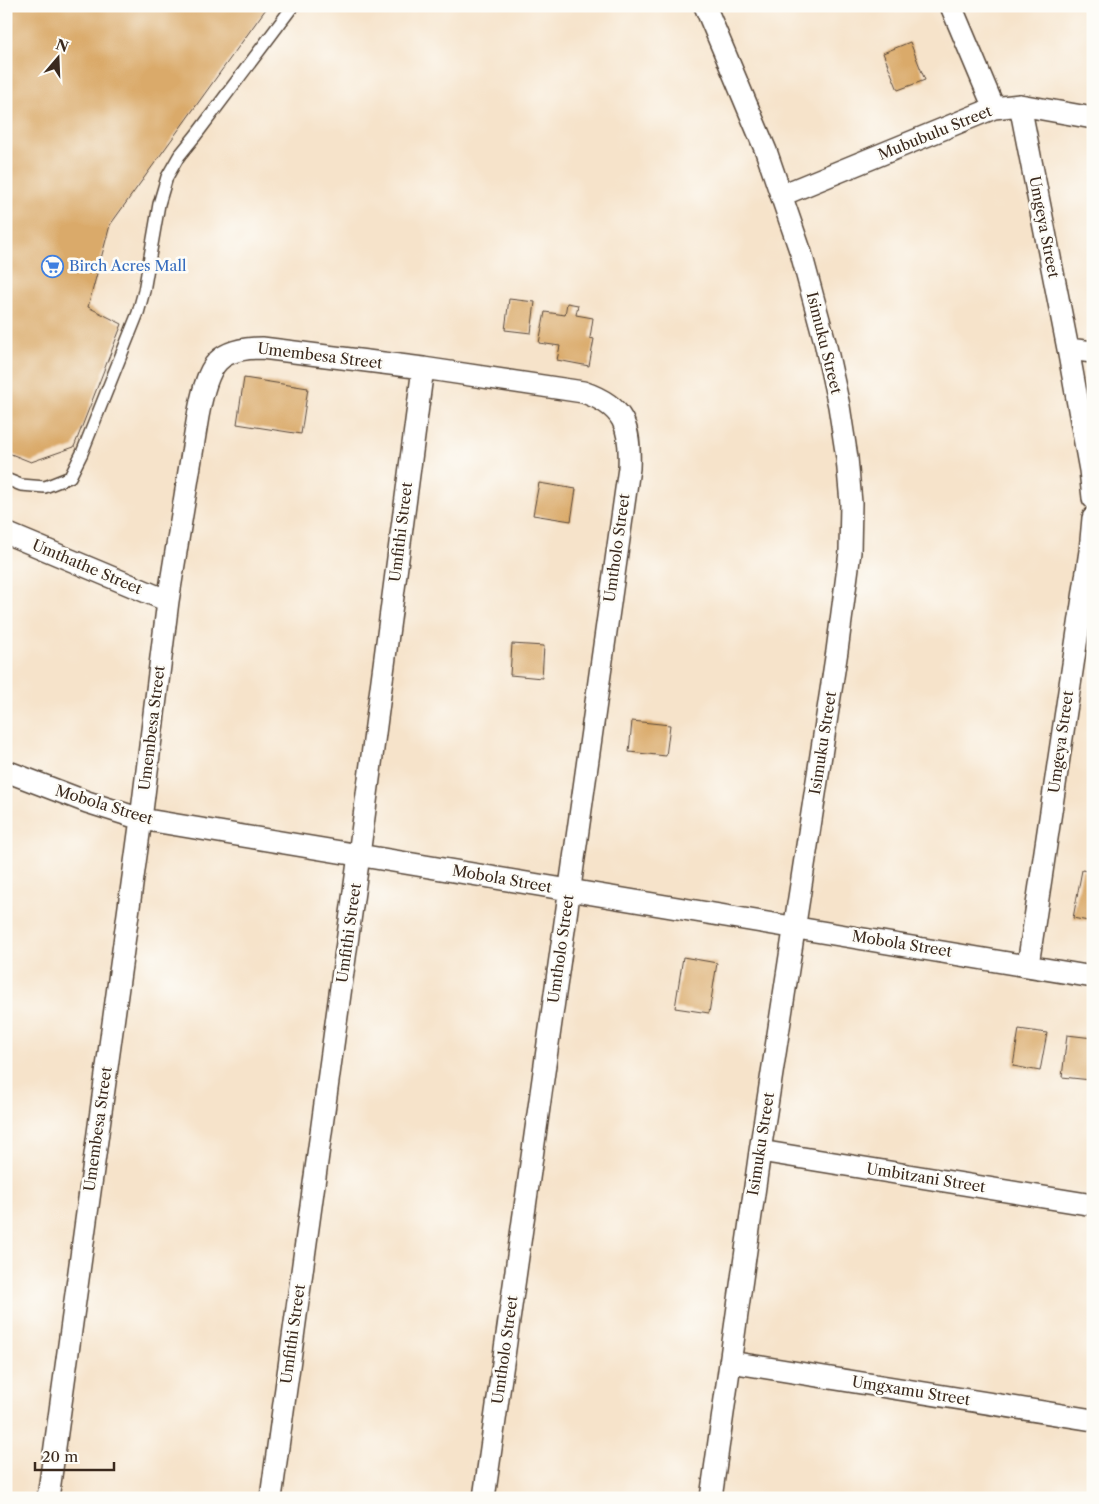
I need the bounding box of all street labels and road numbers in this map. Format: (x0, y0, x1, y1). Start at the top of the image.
street label: Mububulu Street (875, 101, 995, 164)
street label: Umgeya Street (1025, 174, 1064, 280)
street label: Isimuku Street (803, 290, 846, 396)
street label: Umembesa Street (256, 338, 384, 373)
street label: Umfithi Street (385, 480, 416, 583)
street label: Umtholo Street (599, 492, 634, 603)
street label: Umthathe Street (29, 535, 146, 598)
street label: Umembesa Street (134, 664, 169, 792)
street label: Isimuku Street (805, 689, 840, 796)
street label: Umgeya Street (1044, 689, 1077, 794)
street label: Mobola Street (53, 781, 156, 829)
street label: Mobola Street (451, 860, 554, 897)
street label: Umfithi Street (332, 881, 365, 984)
street label: Umtholo Street (543, 893, 578, 1004)
street label: Mobola Street (851, 926, 954, 961)
street label: Umembesa Street (79, 1065, 116, 1193)
street label: Isimuku Street (743, 1090, 778, 1197)
street label: Umbitzani Street (865, 1159, 988, 1196)
street label: Umfithi Street (276, 1282, 309, 1385)
street label: Umtholo Street (487, 1294, 522, 1405)
street label: Umgxamu Street (851, 1372, 972, 1409)

